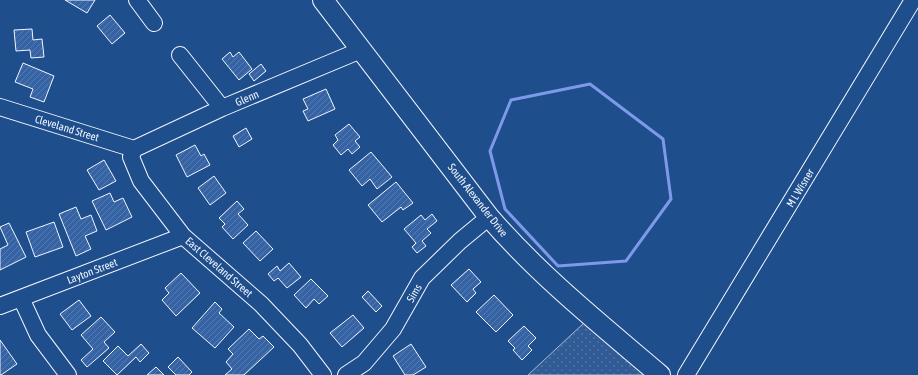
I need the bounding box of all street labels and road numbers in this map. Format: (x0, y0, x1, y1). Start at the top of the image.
street label: Glenn (233, 88, 261, 108)
street label: Cleveland Street (34, 113, 100, 143)
street label: South Alexander Drive (446, 161, 510, 239)
street label: M L Wisner (784, 166, 817, 209)
street label: East Cleveland Street (183, 235, 255, 299)
street label: Layton Street (65, 256, 119, 286)
street label: Sims (404, 282, 424, 304)

